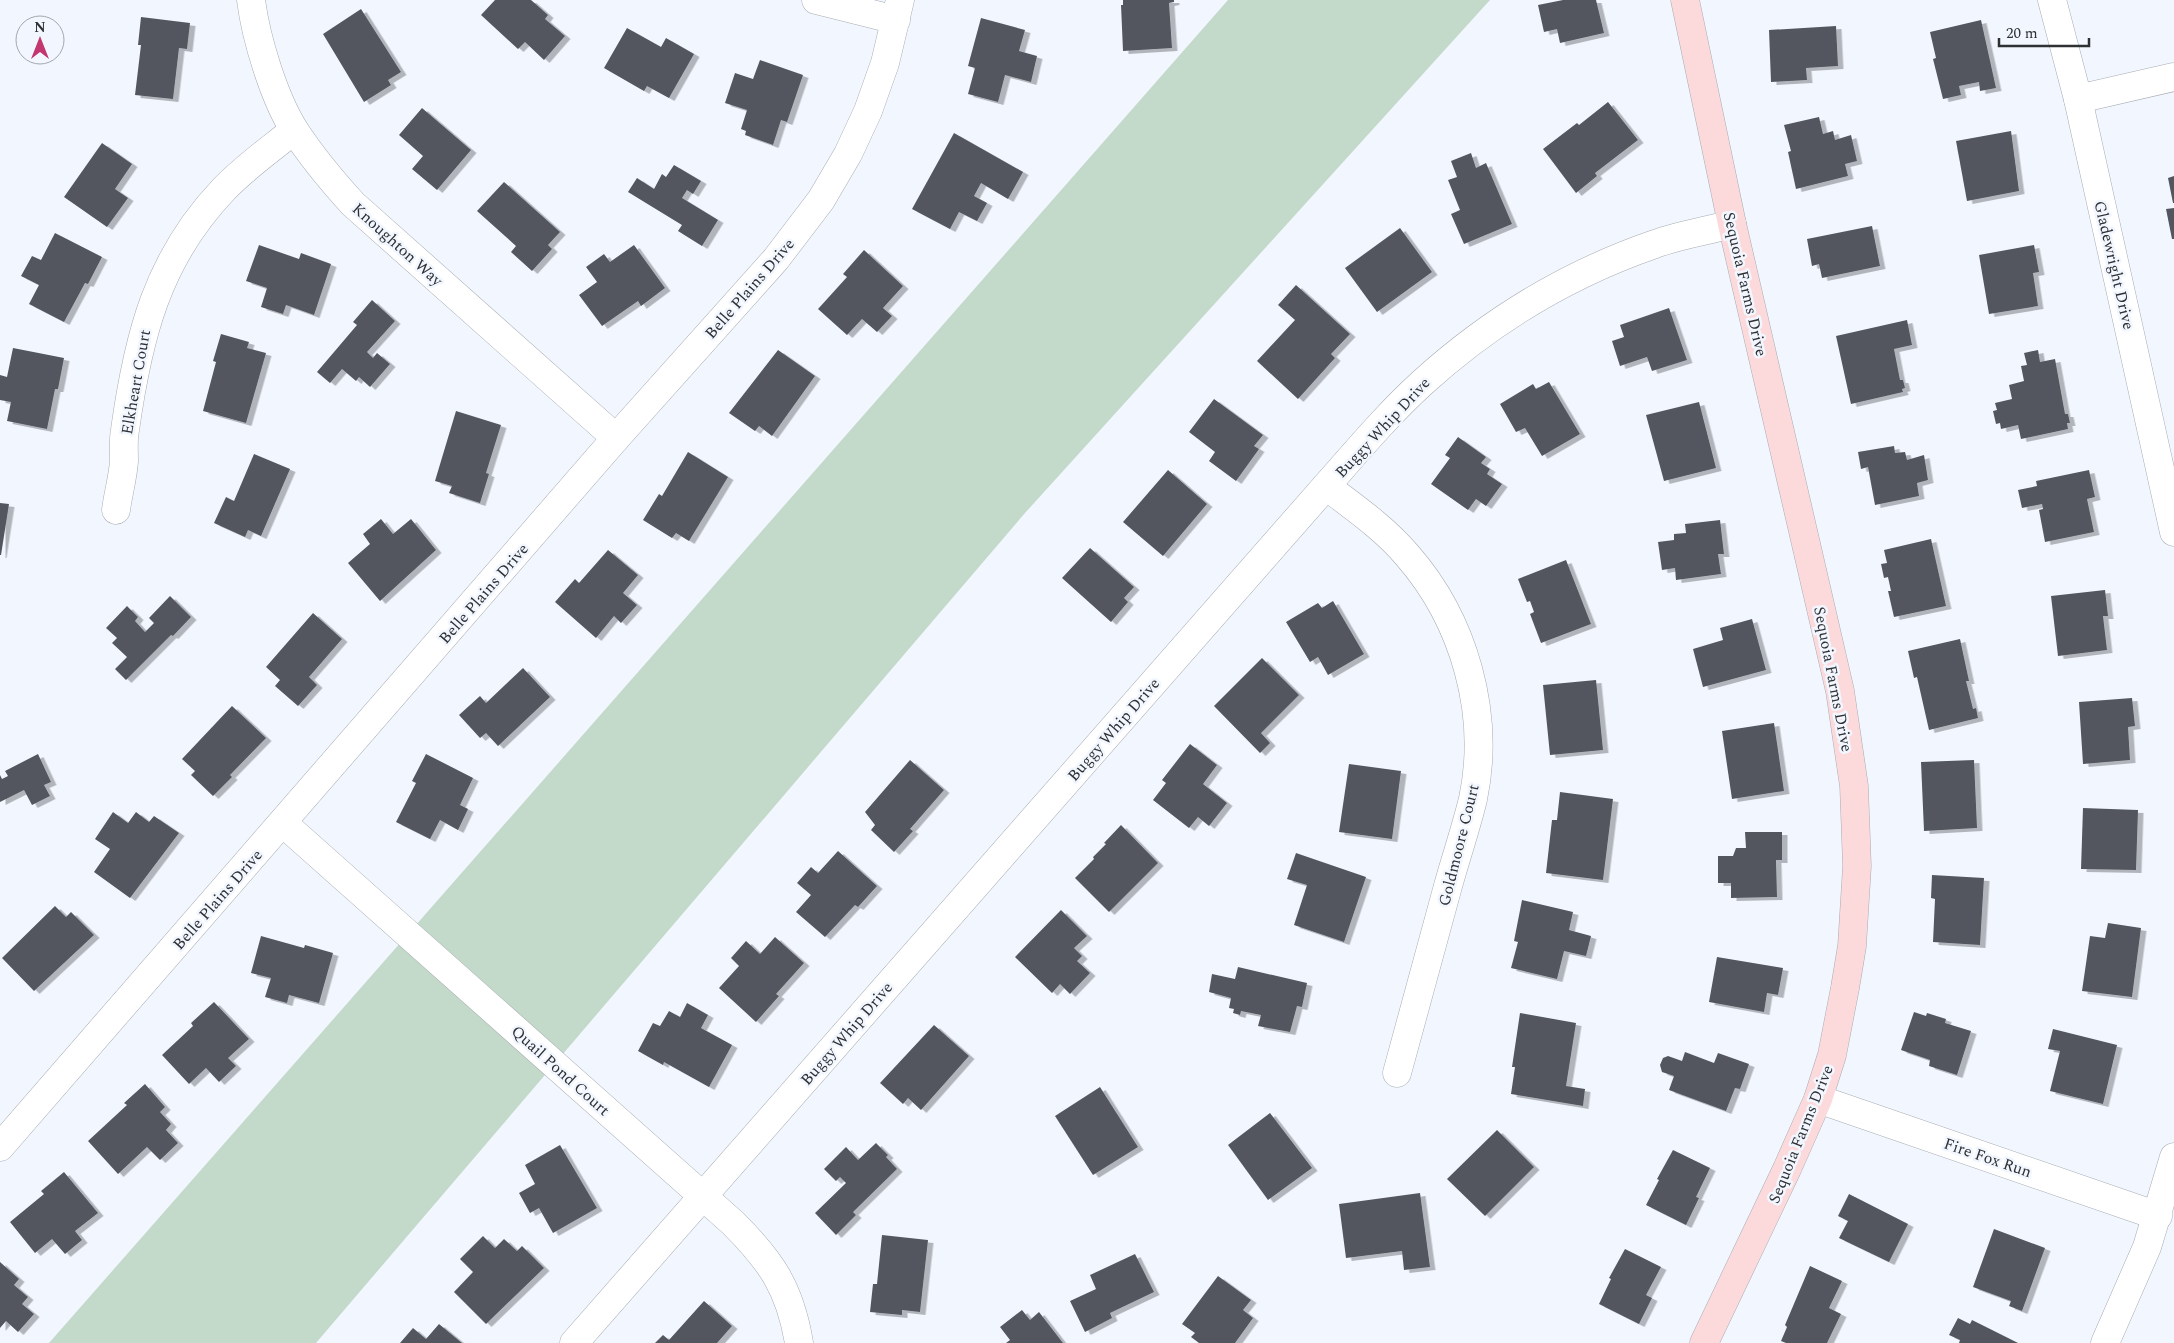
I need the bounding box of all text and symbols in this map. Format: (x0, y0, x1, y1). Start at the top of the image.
north arrow (15, 15, 65, 65)
scale bar (1999, 15, 2089, 47)
text: N (34, 17, 46, 38)
text: 20 m (2006, 22, 2038, 45)
street label: Knoughton Way (347, 197, 449, 293)
street label: Gladewright Drive (2088, 198, 2141, 332)
street label: Sequoia Farms Drive (1717, 210, 1773, 359)
street label: Belle Plains Drive (699, 233, 800, 344)
street label: Elkheart Court (115, 328, 157, 437)
street label: Buggy Whip Drive (1329, 372, 1436, 484)
street label: Belle Plains Drive (433, 538, 534, 649)
street label: Sequoia Farms Drive (1807, 605, 1859, 754)
street label: Buggy Whip Drive (1062, 673, 1166, 787)
street label: Goldmoore Court (1432, 781, 1486, 909)
street label: Belle Plains Drive (167, 844, 268, 955)
street label: Buggy Whip Drive (795, 977, 899, 1091)
street label: Quail Pond Court (506, 1020, 615, 1122)
street label: Sequoia Farms Drive (1762, 1062, 1840, 1207)
street label: Fire Fox Run (1941, 1132, 2035, 1184)

